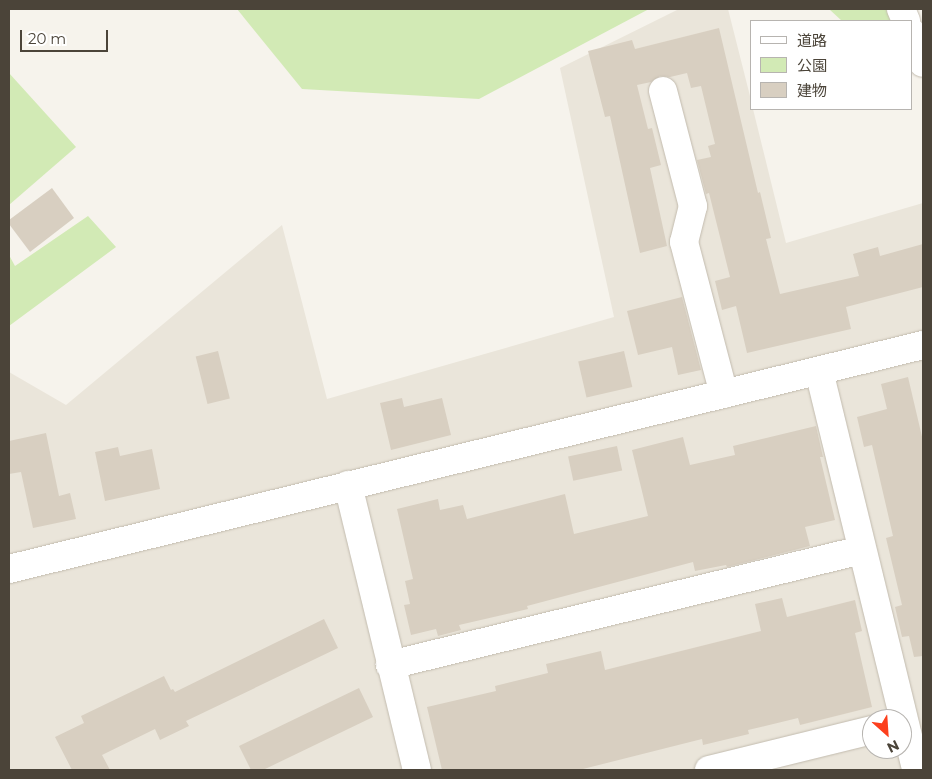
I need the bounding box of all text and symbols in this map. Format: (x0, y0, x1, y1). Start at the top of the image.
scale bar (22, 20, 110, 52)
legend (750, 20, 912, 110)
text: 20 m (28, 29, 66, 48)
text: 道路 (797, 31, 827, 50)
text: 公園 (797, 56, 827, 75)
text: 建物 (797, 81, 827, 100)
north arrow (862, 709, 912, 759)
text: N (884, 736, 902, 757)

